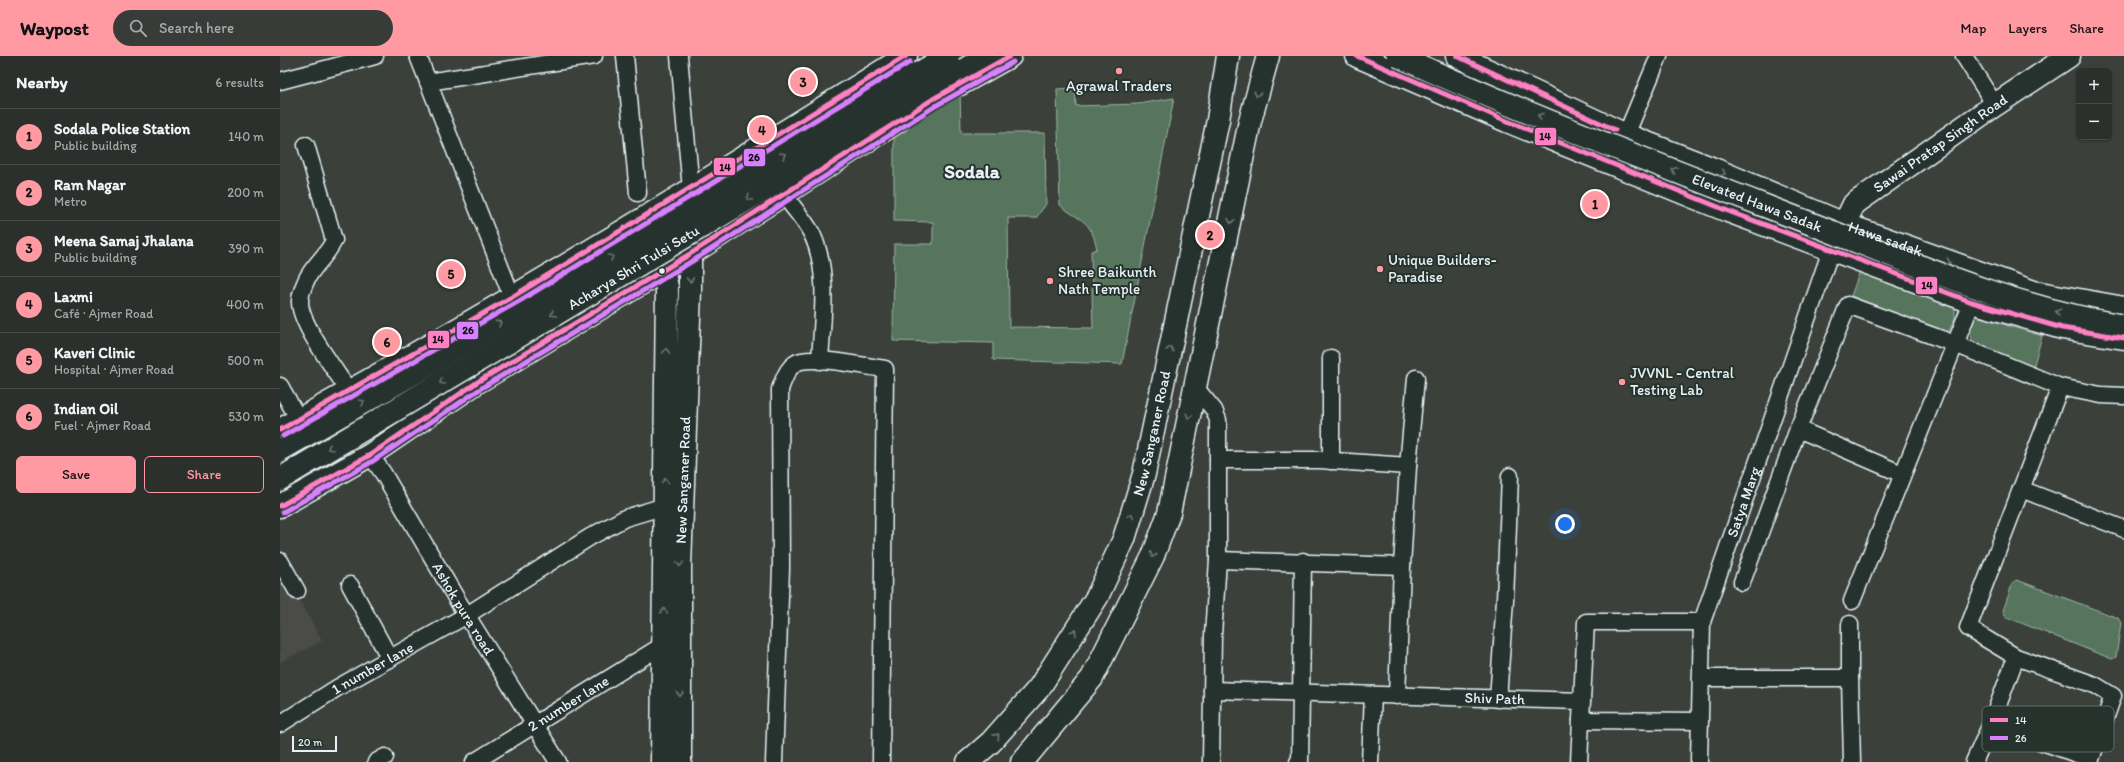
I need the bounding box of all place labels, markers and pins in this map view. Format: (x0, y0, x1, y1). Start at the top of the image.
marker: Agrawal Traders (1114, 66, 1124, 76)
pin: 3 (790, 67, 816, 97)
place label: Agrawal Traders (1066, 77, 1172, 95)
pin: 4 (749, 115, 775, 145)
pin: 1 (1582, 189, 1608, 219)
pin: 2 (1197, 220, 1223, 250)
place label: Unique Builders- Paradise (1388, 251, 1497, 286)
pin: 5 (438, 259, 464, 289)
place label: Shree Baikunth Nath Temple (1058, 263, 1157, 298)
marker: Unique Builders- Paradise (1375, 264, 1385, 274)
unlabelled marker (657, 266, 667, 276)
marker: Shree Baikunth Nath Temple (1045, 276, 1055, 286)
pin: 6 (374, 327, 400, 357)
place label: JVVNL - Central Testing Lab (1630, 364, 1735, 399)
marker: JVVNL - Central Testing Lab (1617, 377, 1627, 387)

